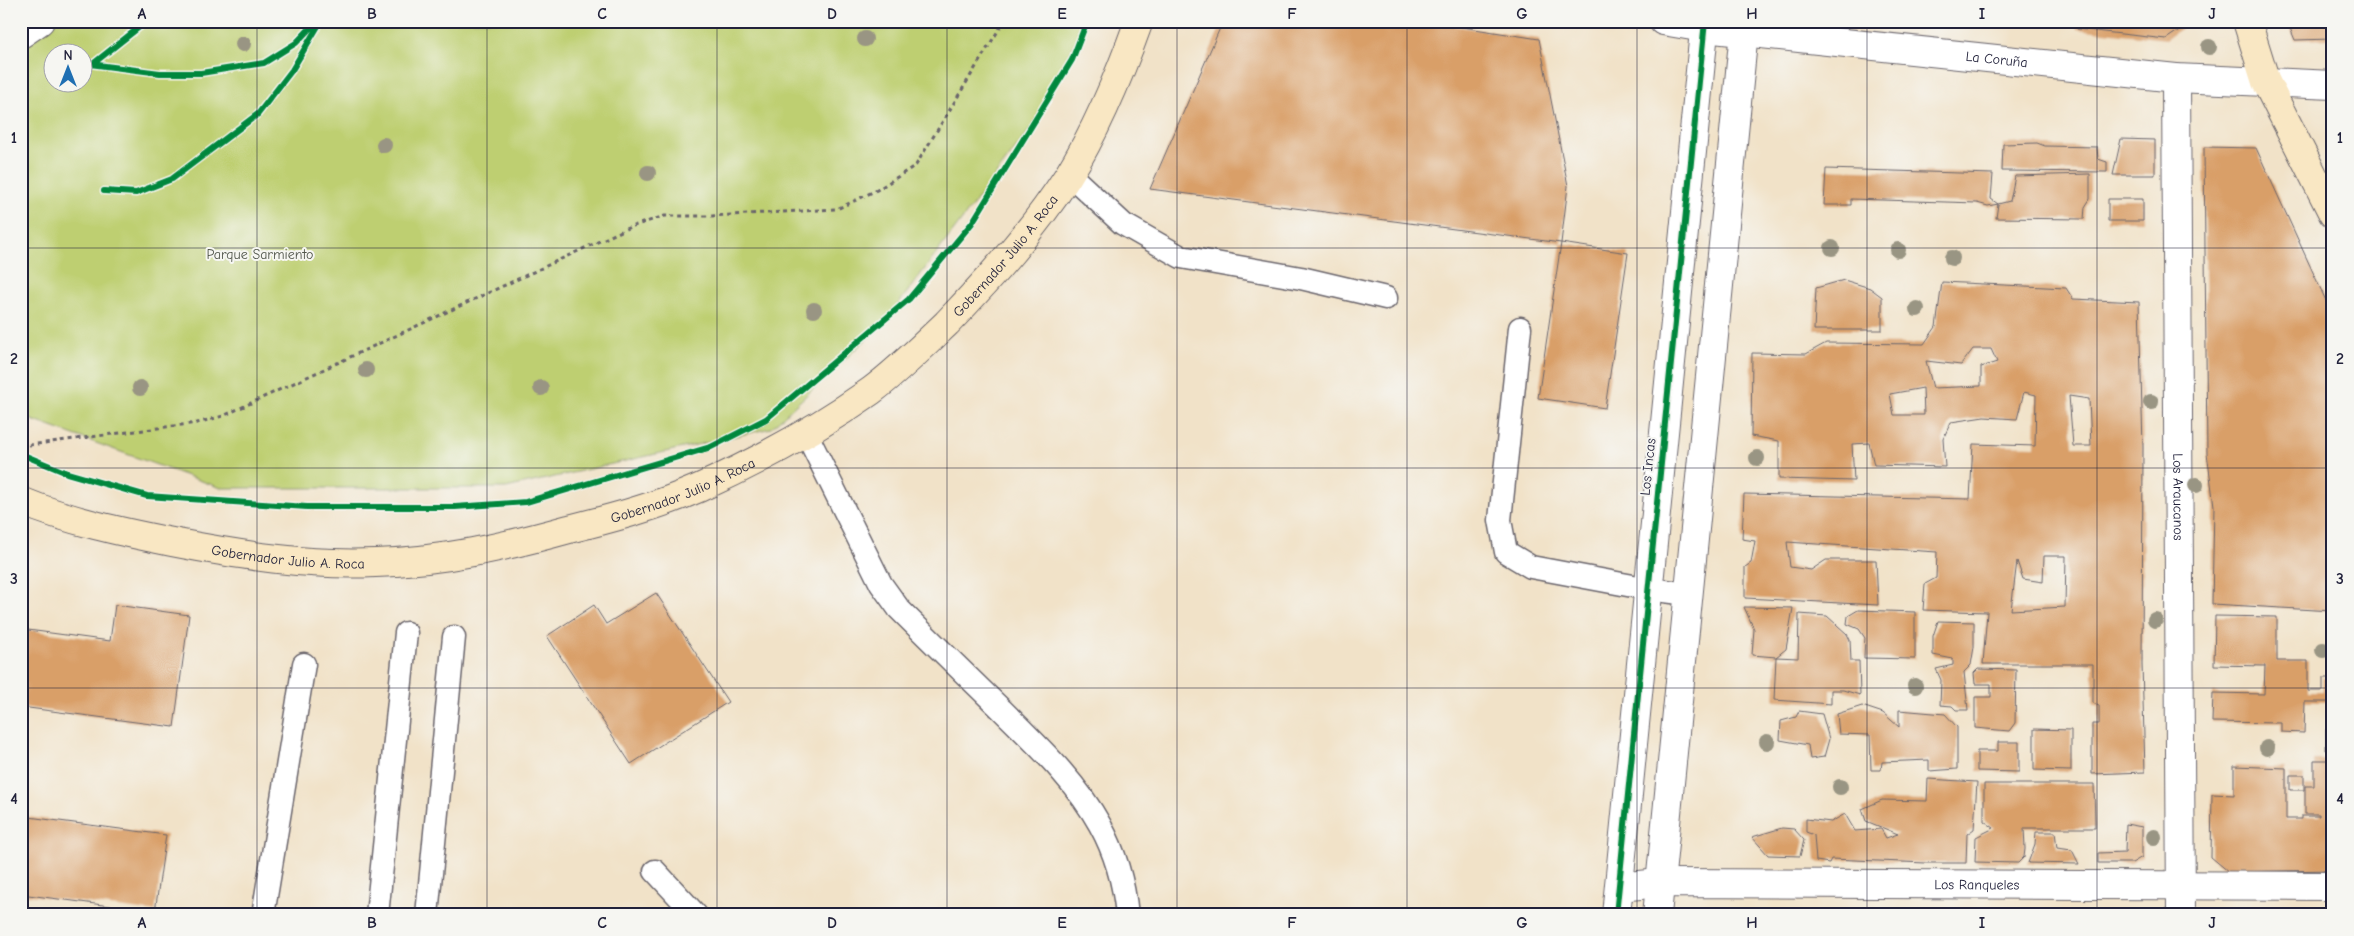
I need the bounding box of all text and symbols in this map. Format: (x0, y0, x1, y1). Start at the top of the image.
text: A (138, 5, 147, 23)
text: B (367, 5, 377, 23)
text: C (597, 5, 607, 23)
text: D (827, 5, 837, 23)
text: E (1057, 5, 1067, 23)
text: F (1287, 5, 1297, 23)
text: G (1516, 5, 1528, 23)
text: H (1746, 5, 1758, 23)
text: I (1979, 5, 1985, 23)
text: J (2208, 5, 2216, 23)
north arrow (42, 42, 92, 92)
text: N (63, 47, 73, 64)
street label: La Coruña (1965, 47, 2029, 71)
text: 1 (11, 129, 17, 147)
text: 1 (2337, 129, 2343, 147)
street label: Gobernador Julio A. Roca (949, 192, 1061, 320)
park label: Parque Sarmiento (207, 246, 313, 263)
text: 2 (10, 350, 18, 368)
text: 2 (2336, 350, 2344, 368)
street label: Los Incas (1637, 437, 1659, 497)
street label: Los Araucanos (2170, 453, 2187, 541)
street label: Gobernador Julio A. Roca (609, 454, 758, 526)
street label: Gobernador Julio A. Roca (210, 541, 365, 572)
text: 3 (10, 570, 18, 588)
text: 3 (2336, 570, 2344, 588)
text: 4 (10, 790, 18, 808)
text: 4 (2336, 790, 2344, 808)
street label: Los Ranqueles (1934, 876, 2020, 893)
text: A (138, 914, 147, 932)
text: B (367, 914, 377, 932)
text: C (597, 914, 607, 932)
text: D (827, 914, 837, 932)
text: E (1057, 914, 1067, 932)
text: F (1287, 914, 1297, 932)
text: G (1516, 914, 1528, 932)
text: H (1746, 914, 1758, 932)
text: I (1979, 914, 1985, 932)
text: J (2208, 914, 2216, 932)

